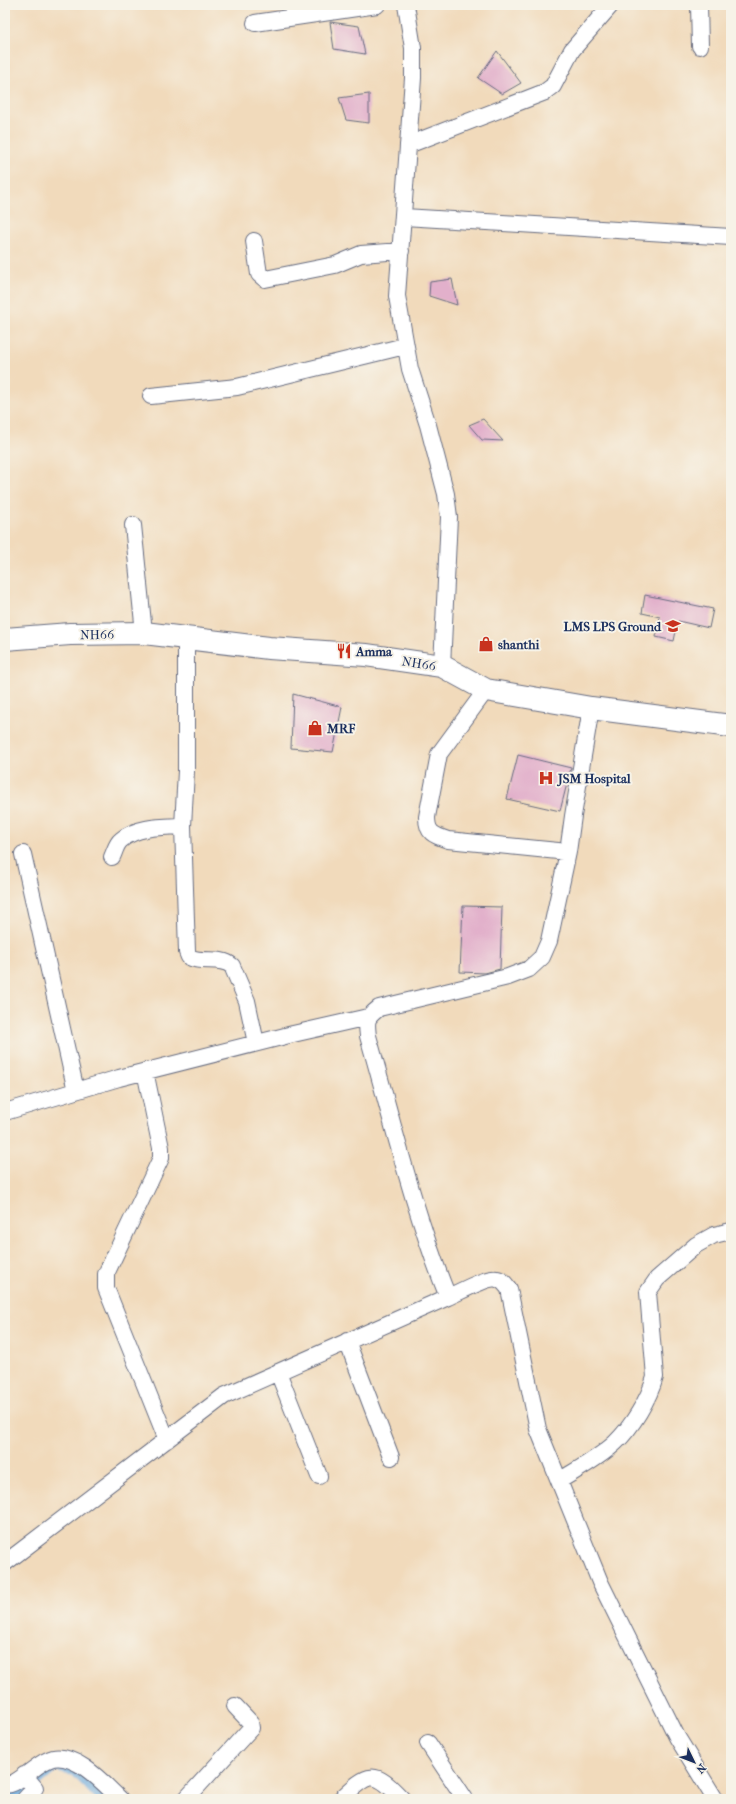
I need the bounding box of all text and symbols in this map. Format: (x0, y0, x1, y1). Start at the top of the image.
school or university icon: LMS LPS Ground (664, 617, 682, 635)
place label: LMS LPS Ground (564, 619, 662, 634)
street label: NH66 (80, 627, 115, 642)
shop icon: shanthi (477, 635, 495, 653)
place label: shanthi (498, 637, 539, 652)
restaurant icon: Amma (335, 642, 353, 660)
place label: Amma (355, 644, 393, 659)
street label: NH66 (401, 653, 438, 674)
shop icon: MRF (306, 719, 324, 737)
place label: MRF (326, 721, 355, 736)
hospital icon: JSM Hospital (537, 769, 555, 787)
place label: JSM Hospital (556, 771, 631, 787)
north arrow (674, 1742, 714, 1782)
text: N (693, 1761, 709, 1776)

